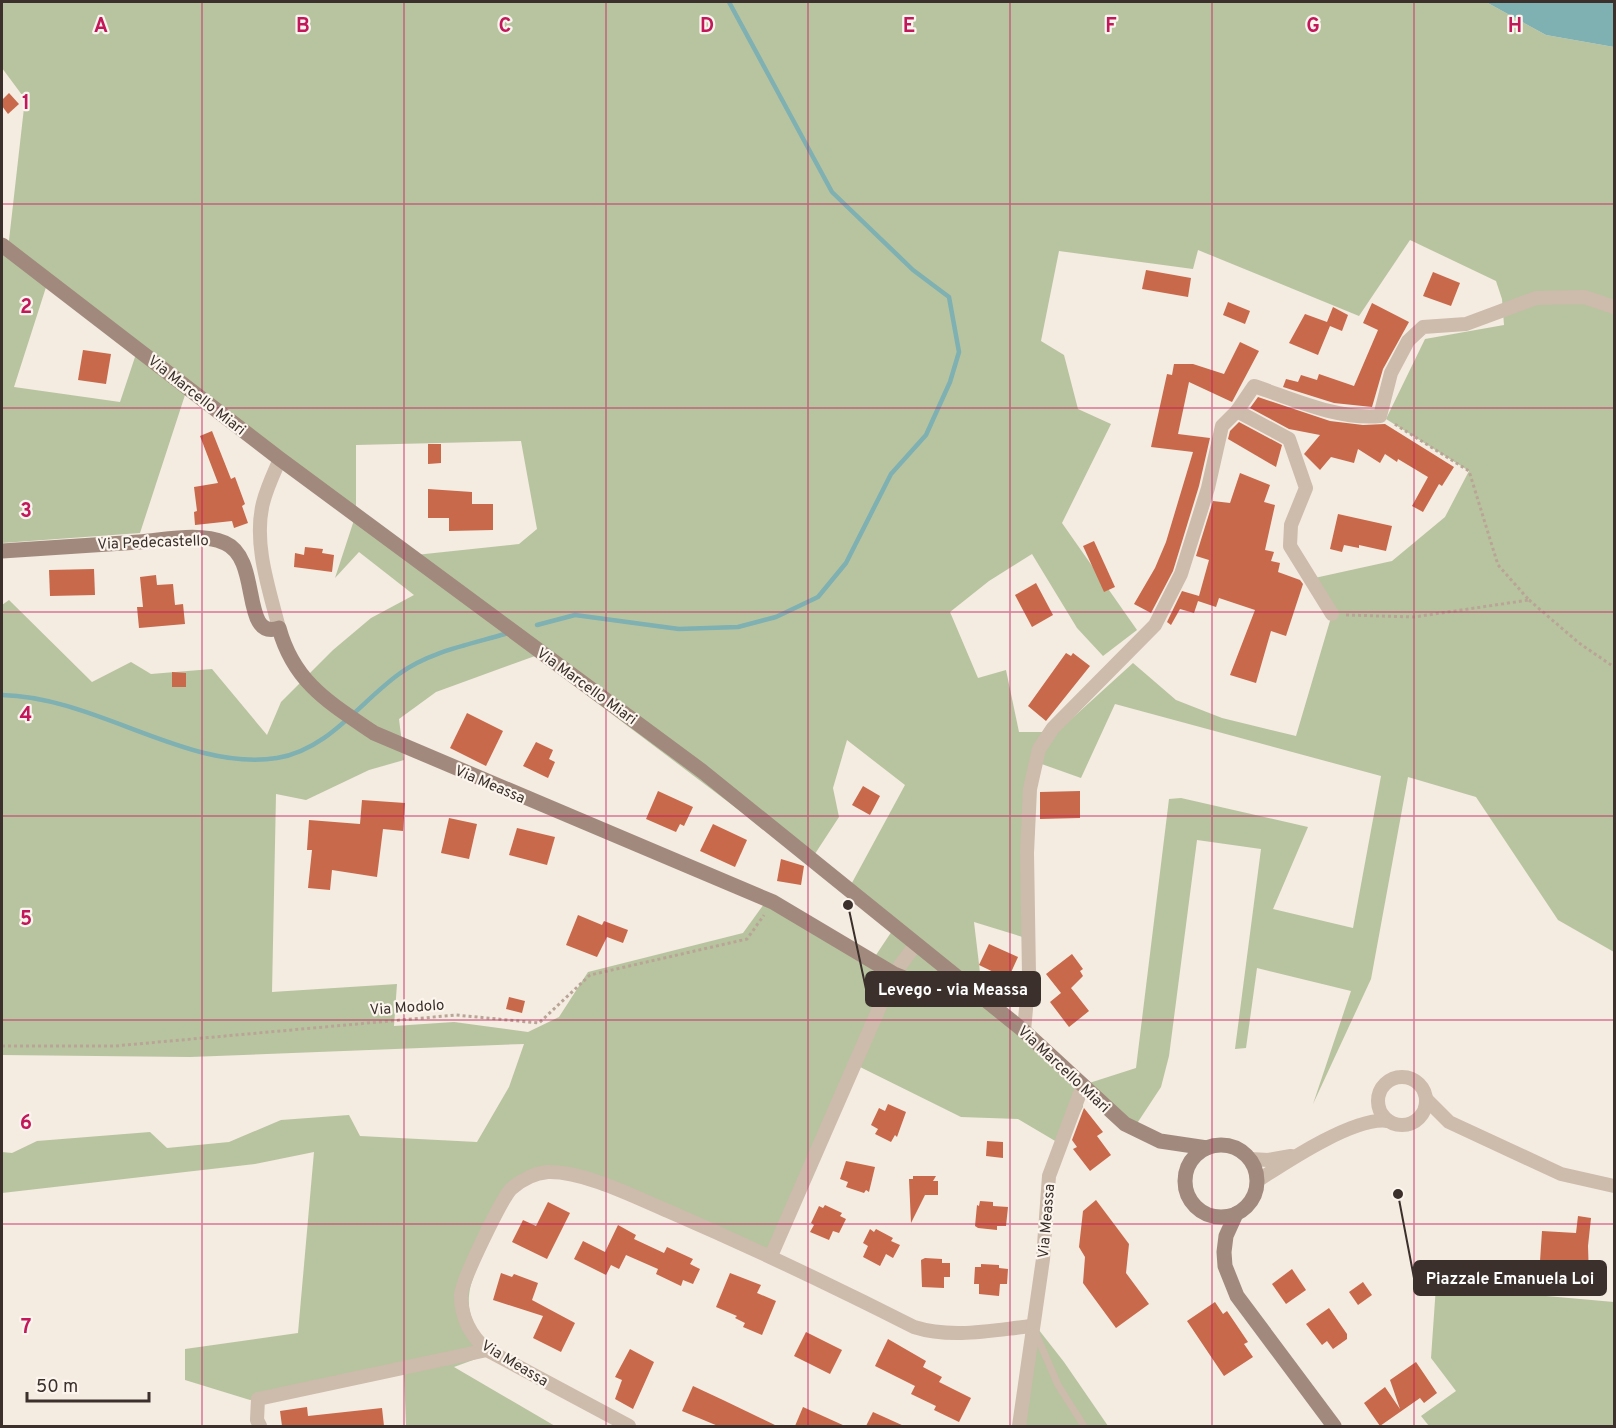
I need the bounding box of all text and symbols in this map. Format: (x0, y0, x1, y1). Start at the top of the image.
text: A (94, 14, 108, 40)
text: B (296, 14, 310, 40)
text: C (499, 14, 511, 40)
text: D (700, 14, 714, 40)
text: E (903, 14, 915, 40)
text: F (1105, 14, 1117, 40)
text: G (1306, 14, 1320, 40)
text: H (1508, 14, 1522, 40)
text: 1 (22, 91, 30, 117)
text: 2 (20, 295, 32, 321)
street label: Via Marcello Miari (143, 352, 249, 440)
text: 3 (20, 499, 32, 525)
street label: Via Pedecastello (97, 532, 209, 555)
street label: Via Marcello Miari (532, 645, 640, 730)
text: 4 (20, 703, 32, 729)
street label: Via Meassa (451, 762, 528, 809)
text: 5 (20, 907, 32, 933)
callout: Levego - via Meassa (866, 972, 1040, 1006)
text: Levego - via Meassa (878, 981, 1028, 1001)
street label: Via Modolo (369, 996, 445, 1021)
street label: Via Marcello Miari (1013, 1023, 1113, 1118)
text: 6 (20, 1111, 32, 1137)
street label: Via Meassa (1035, 1183, 1060, 1259)
callout: Piazzale Emanuela Loi (1414, 1261, 1606, 1295)
text: Piazzale Emanuela Loi (1426, 1270, 1594, 1290)
text: 7 (21, 1315, 31, 1341)
street label: Via Meassa (477, 1337, 551, 1392)
scale bar (27, 1365, 148, 1403)
text: 50 m (36, 1376, 78, 1399)

